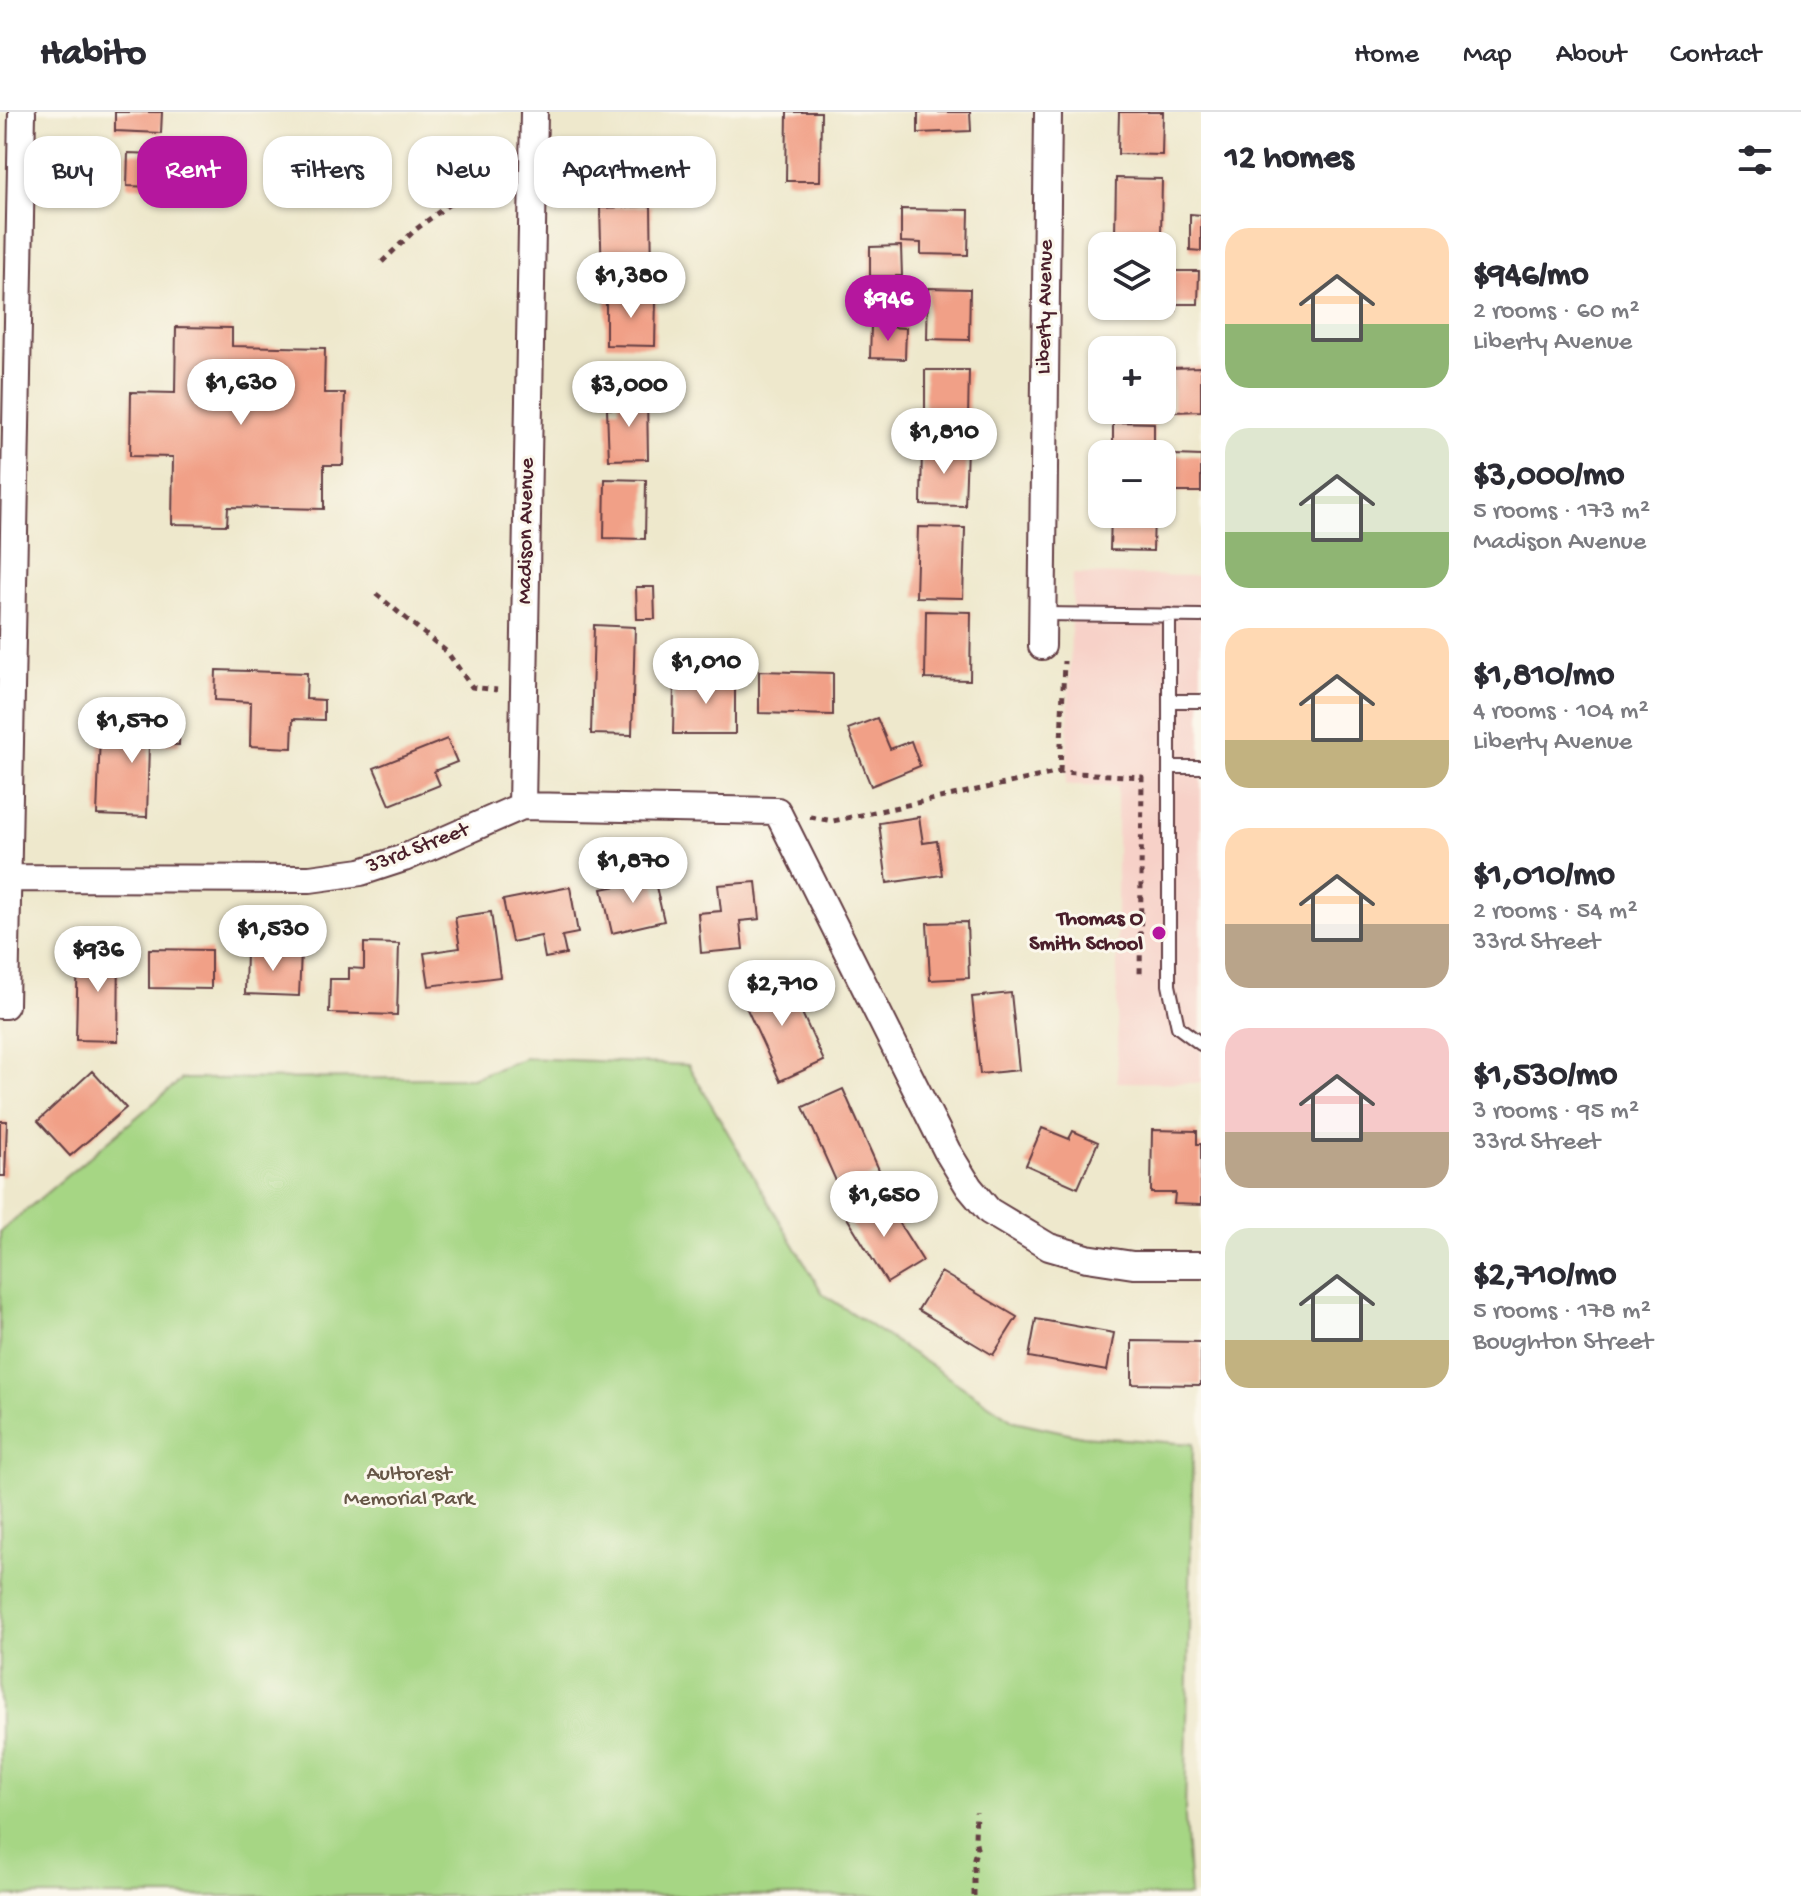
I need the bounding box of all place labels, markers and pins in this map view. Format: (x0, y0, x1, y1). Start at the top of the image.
pin: $1,380 (566, 252, 696, 320)
pin: $946 (841, 275, 935, 343)
pin: $1,630 (176, 359, 306, 427)
pin: $3,000 (564, 361, 694, 429)
pin: $1,810 (879, 408, 1009, 476)
pin: $1,010 (641, 638, 771, 706)
pin: $1,570 (67, 697, 197, 765)
pin: $1,870 (568, 837, 698, 905)
pin: $1,530 (208, 905, 338, 973)
place label: Thomas O Smith School (1029, 907, 1144, 958)
marker: Thomas O Smith School (1150, 924, 1168, 942)
pin: $936 (51, 926, 145, 994)
pin: $2,710 (717, 960, 847, 1028)
pin: $1,650 (819, 1171, 949, 1239)

